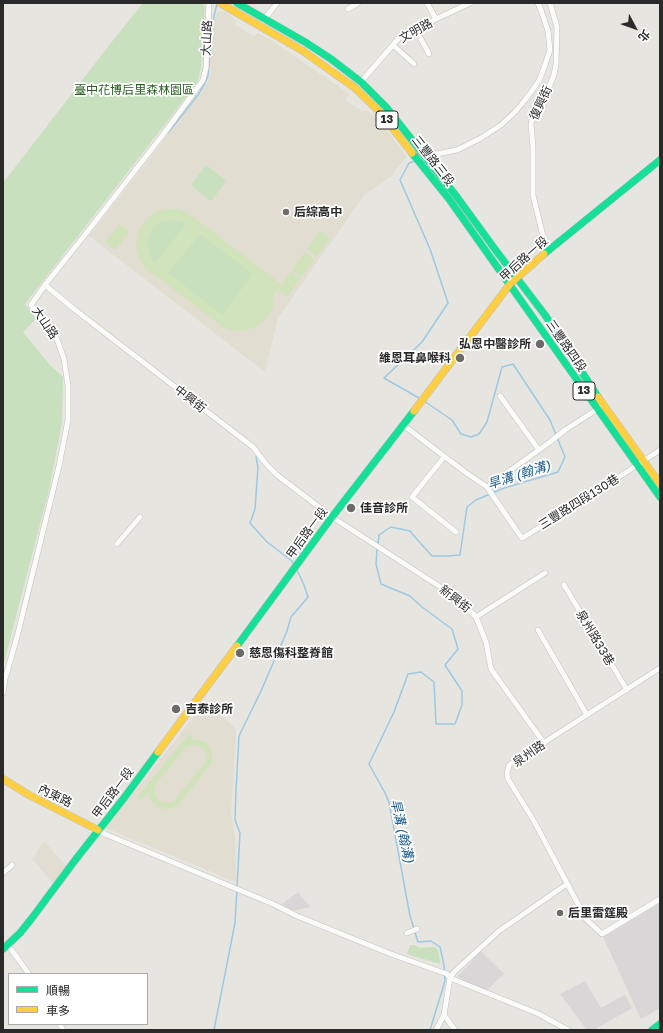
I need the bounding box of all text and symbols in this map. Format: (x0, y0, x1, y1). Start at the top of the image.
north arrow (615, 8, 655, 48)
street label: 文明路 (397, 16, 435, 46)
street label: 大山路 (199, 20, 215, 56)
text: 北 (636, 28, 653, 45)
park label: 臺中花博后里森林園區 (74, 83, 194, 97)
street label: 復興街 (527, 84, 555, 122)
road number: 13 (376, 111, 398, 129)
street label: 三豐路三段 (409, 133, 457, 189)
place label: 后綜高中 (294, 205, 342, 219)
marker: 后綜高中 (281, 207, 291, 217)
street label: 甲后路一段 (497, 234, 551, 284)
street label: 大山路 (29, 304, 61, 342)
street label: 三豐路四段 (543, 317, 589, 375)
place label: 弘恩中醫診所 (459, 337, 531, 351)
marker: 弘恩中醫診所 (534, 338, 546, 350)
place label: 維恩耳鼻喉科 (379, 351, 451, 365)
marker: 維恩耳鼻喉科 (454, 352, 466, 364)
street label: 中興街 (171, 382, 209, 416)
road number: 13 (573, 382, 595, 400)
water label: 旱溝 (翰溝) (486, 458, 552, 492)
street label: 三豐路四段130巷 (536, 471, 622, 533)
place label: 佳音診所 (360, 501, 408, 515)
marker: 佳音診所 (345, 502, 357, 514)
street label: 甲后路一段 (284, 504, 330, 562)
street label: 新興街 (436, 582, 474, 616)
street label: 泉州路33巷 (573, 608, 617, 668)
place label: 慈恩傷科整脊館 (249, 646, 333, 660)
marker: 慈恩傷科整脊館 (234, 647, 246, 659)
place label: 吉泰診所 (185, 702, 233, 716)
marker: 吉泰診所 (170, 703, 182, 715)
street label: 泉州路 (510, 738, 548, 770)
street label: 甲后路一段 (89, 765, 137, 821)
street label: 內東路 (36, 782, 74, 810)
water label: 旱溝 (翰溝) (387, 798, 417, 864)
place label: 后里雷筳殿 (568, 906, 628, 920)
marker: 后里雷筳殿 (555, 908, 565, 918)
legend (8, 973, 148, 1025)
text: 順暢 (46, 983, 70, 998)
text: 車多 (46, 1003, 70, 1018)

